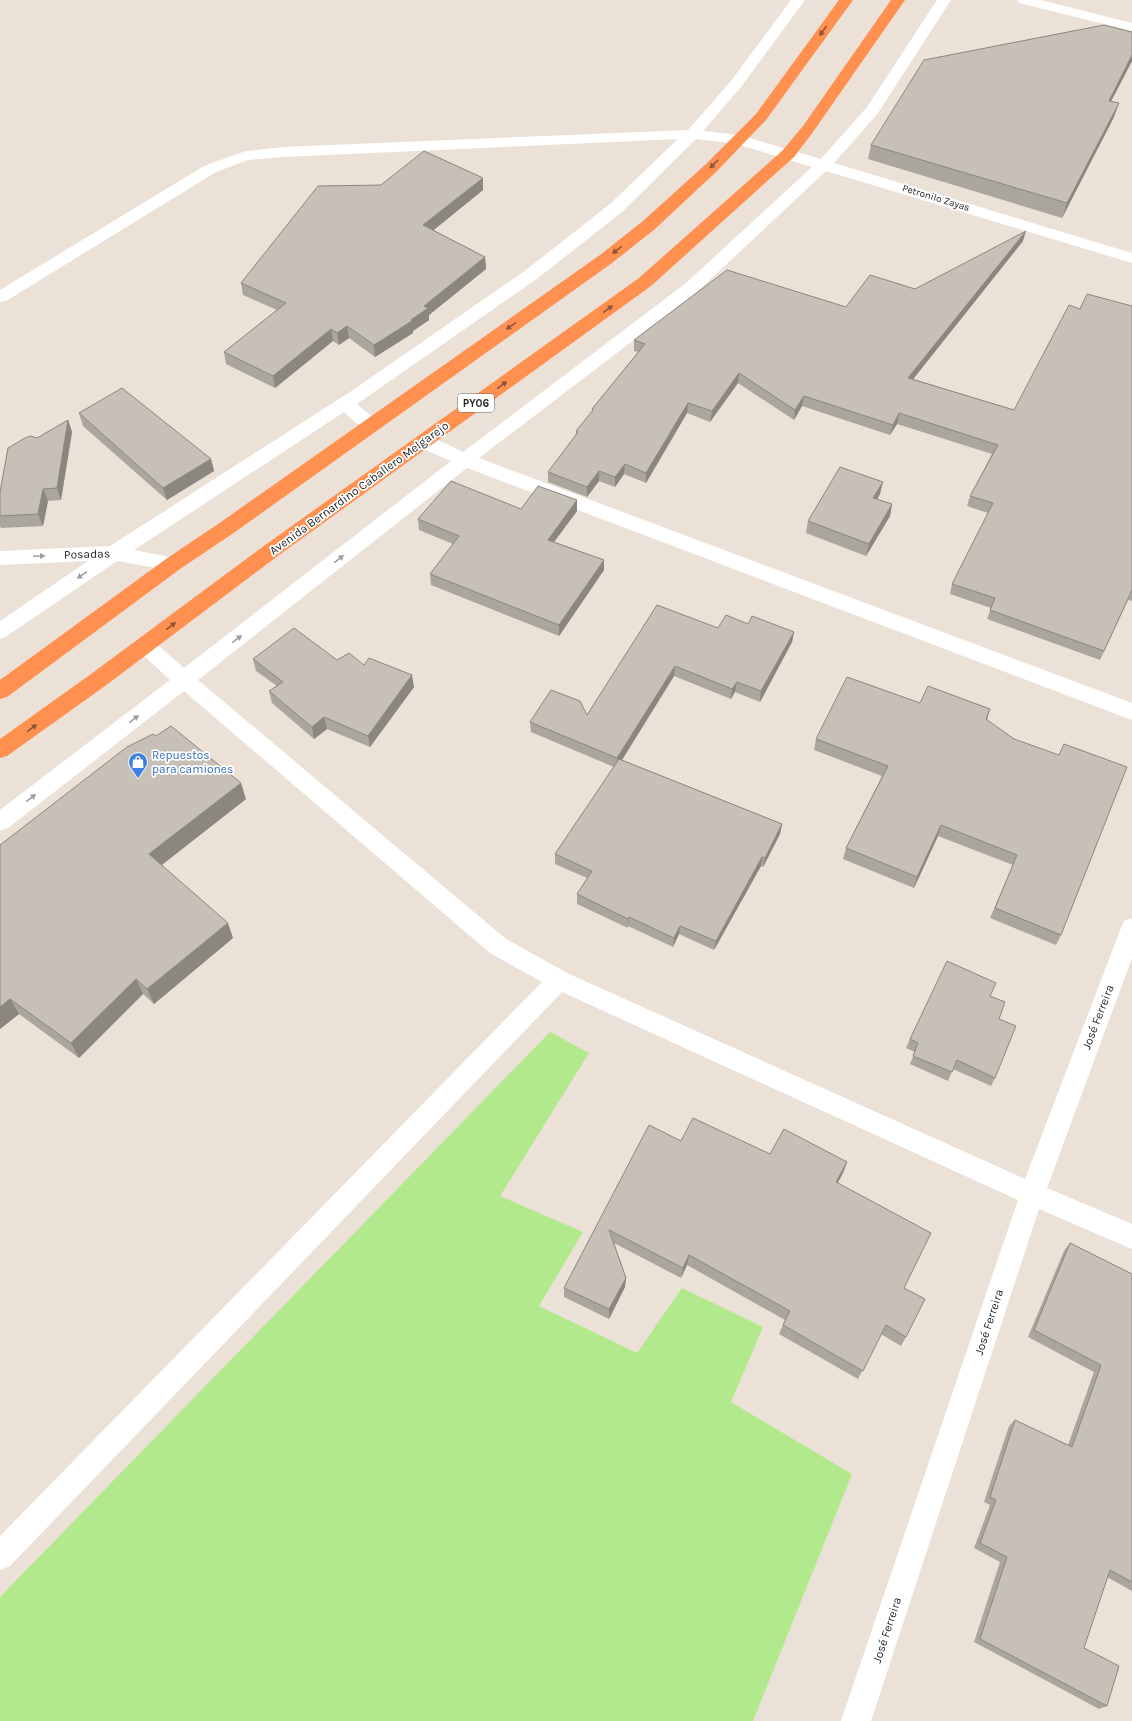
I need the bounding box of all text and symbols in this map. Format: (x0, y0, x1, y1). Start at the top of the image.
one-way arrow (819, 26, 827, 37)
one-way arrow (709, 159, 719, 169)
street label: Petronilo Zayas (901, 182, 971, 214)
one-way arrow (611, 246, 622, 254)
one-way arrow (602, 305, 613, 313)
one-way arrow (506, 322, 517, 330)
one-way arrow (497, 381, 507, 389)
road number: PY06 (458, 394, 494, 412)
street label: Avenida Bernardino Caballero Melgarejo (267, 418, 451, 558)
street label: Posadas (64, 546, 110, 562)
one-way arrow (33, 553, 45, 560)
one-way arrow (333, 554, 344, 563)
one-way arrow (77, 571, 87, 579)
one-way arrow (165, 622, 176, 630)
one-way arrow (231, 635, 242, 643)
one-way arrow (128, 714, 139, 723)
one-way arrow (26, 723, 37, 732)
place label: Repuestos para camiones (152, 748, 233, 776)
shop icon: Repuestos para camiones (127, 751, 149, 779)
one-way arrow (25, 794, 36, 802)
street label: José Ferreira (1079, 983, 1117, 1051)
street label: José Ferreira (972, 1287, 1006, 1357)
street label: José Ferreira (870, 1595, 904, 1665)

